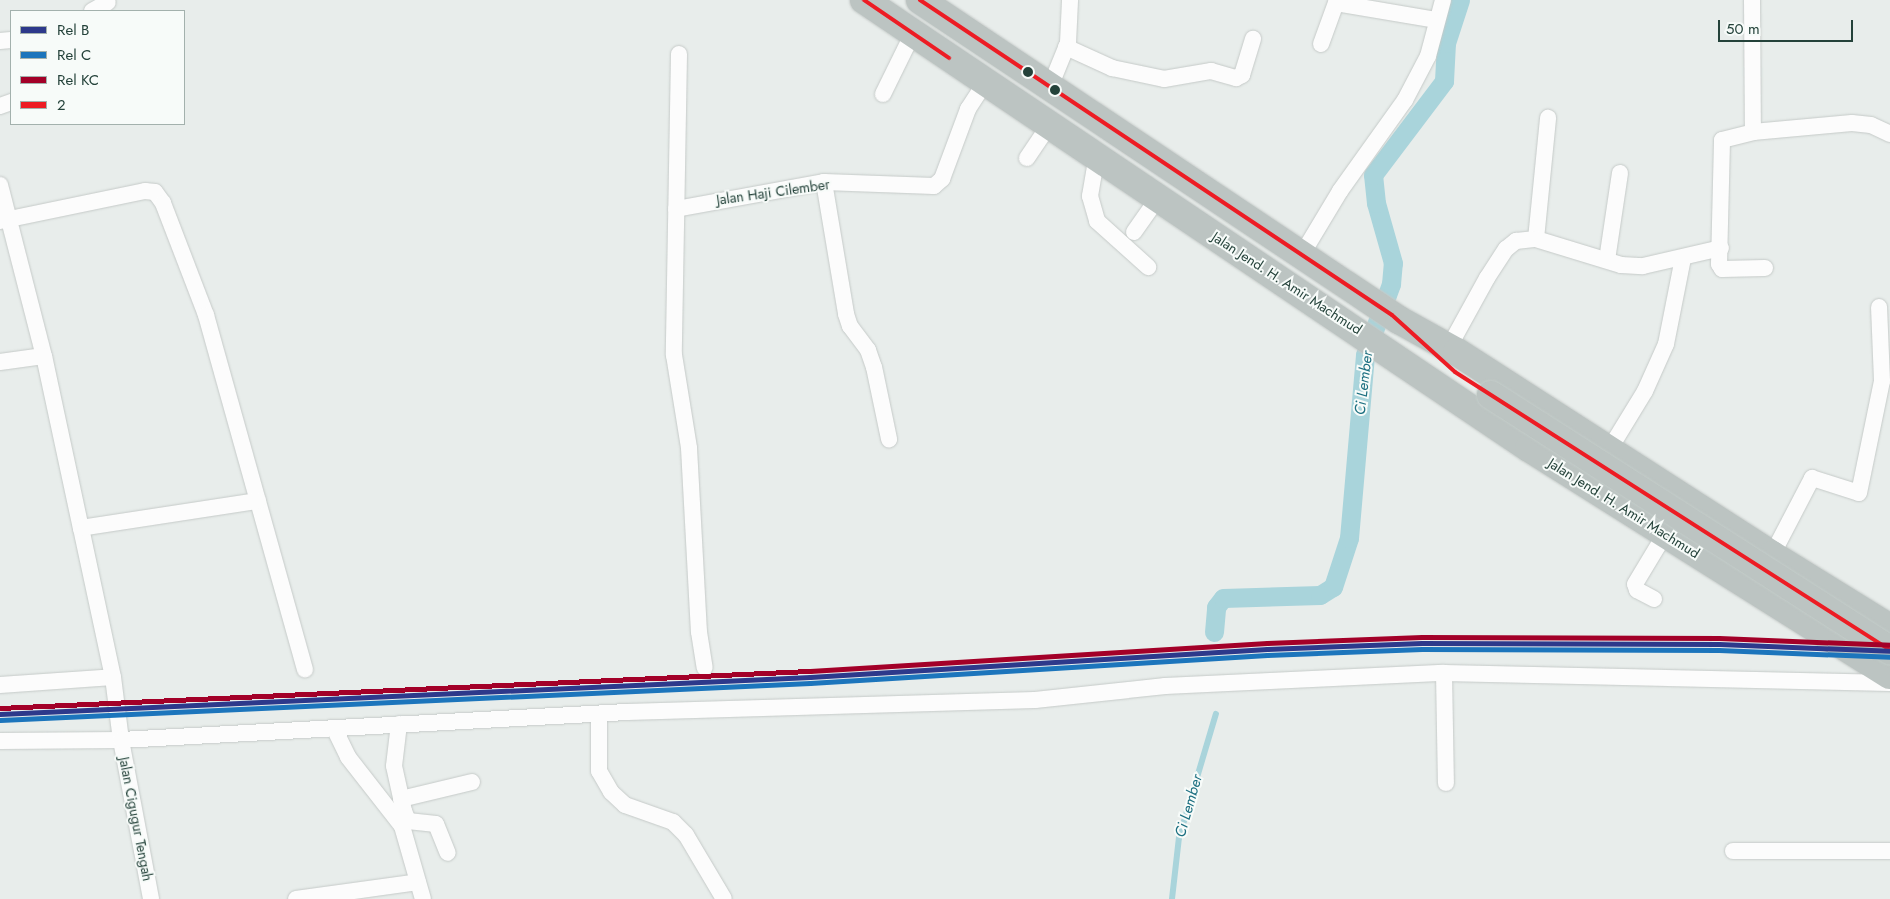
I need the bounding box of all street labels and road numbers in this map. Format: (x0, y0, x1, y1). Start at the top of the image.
street label: Jalan Haji Cilember (715, 176, 831, 208)
street label: Jalan Jend. H. Amir Machmud (1209, 228, 1365, 338)
street label: Jalan Jend. H. Amir Machmud (1545, 454, 1703, 562)
street label: Jalan Cigugur Tengah (116, 755, 156, 883)

